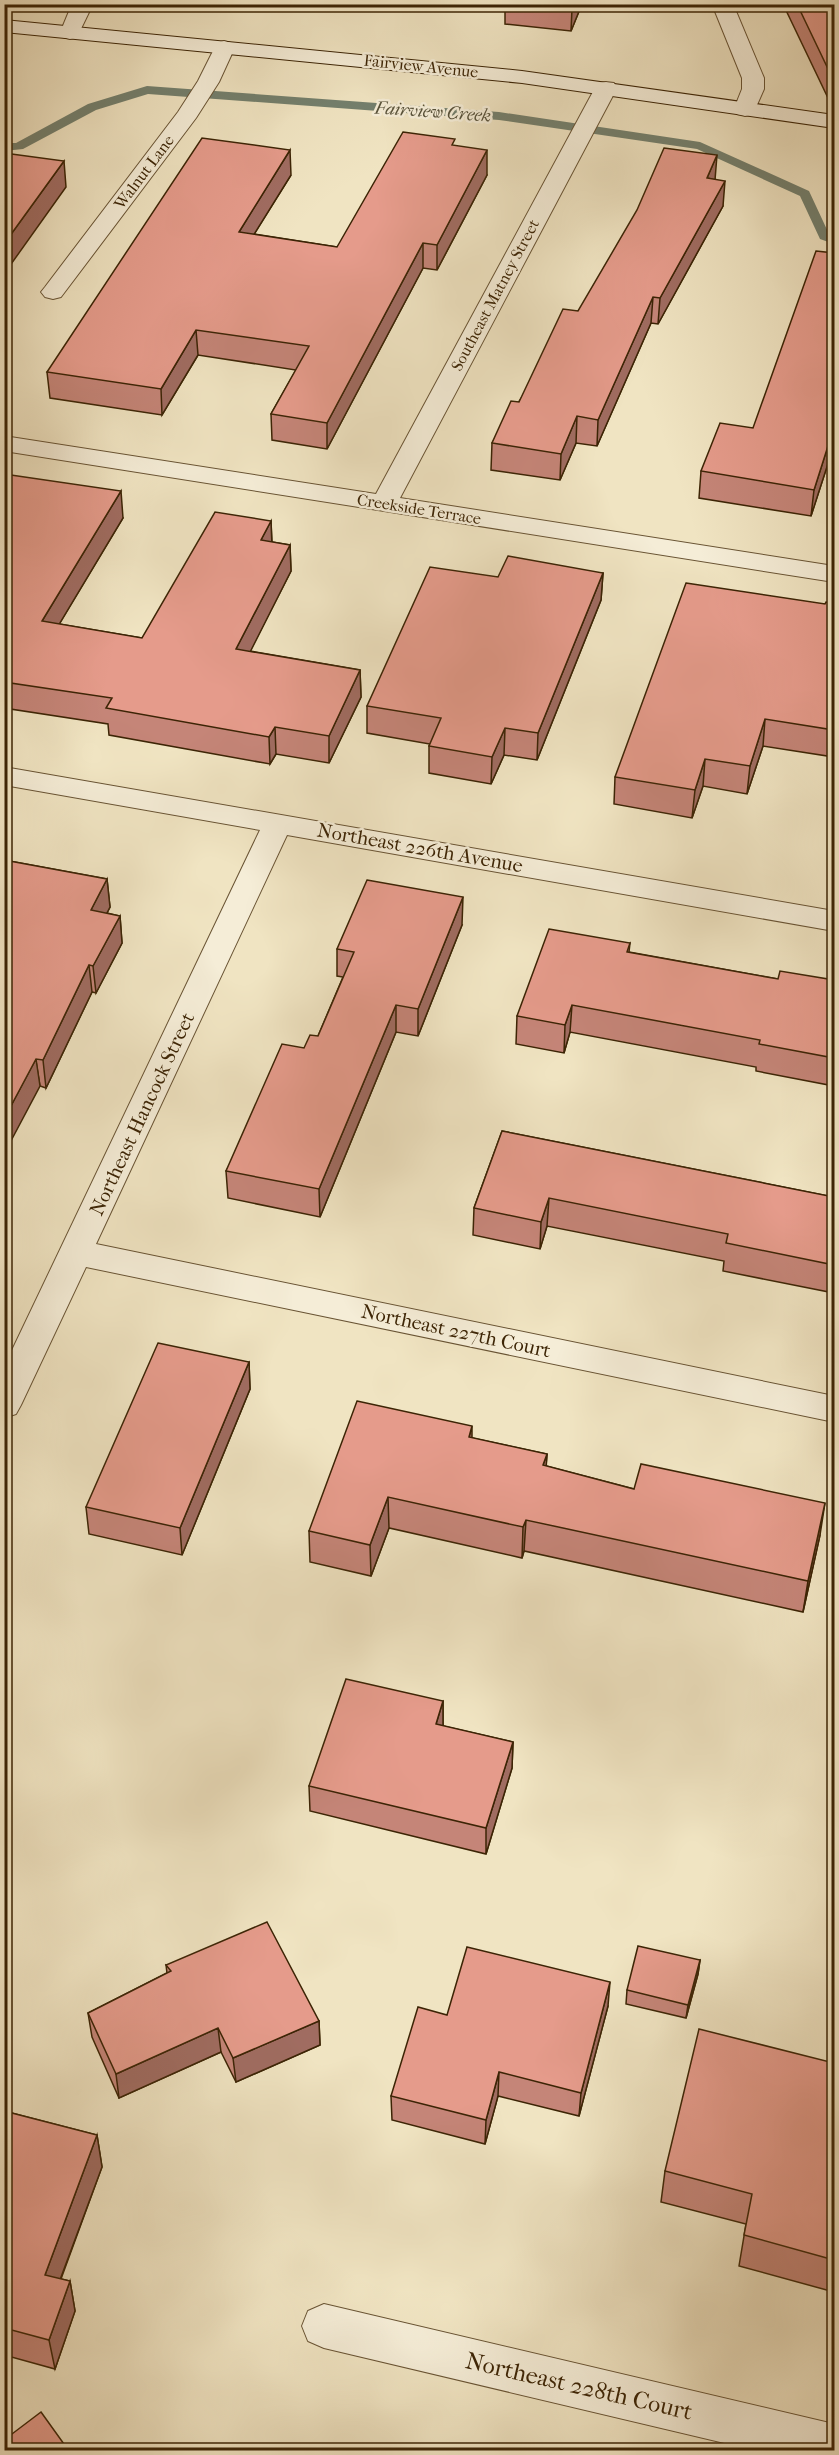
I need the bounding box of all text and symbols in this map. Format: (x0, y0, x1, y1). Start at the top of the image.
street label: Fairview Avenue (363, 51, 479, 81)
water label: Fairview Creek (373, 97, 492, 127)
street label: Walnut Lane (109, 131, 178, 214)
street label: Southeast Matney Street (447, 216, 543, 374)
street label: Creekside Terrace (356, 490, 482, 528)
street label: Northeast 226th Avenue (315, 819, 525, 877)
street label: Northeast Hancock Street (85, 1009, 199, 1219)
street label: Northeast 227th Court (359, 1300, 553, 1362)
street label: Northeast 228th Court (463, 2346, 696, 2426)

